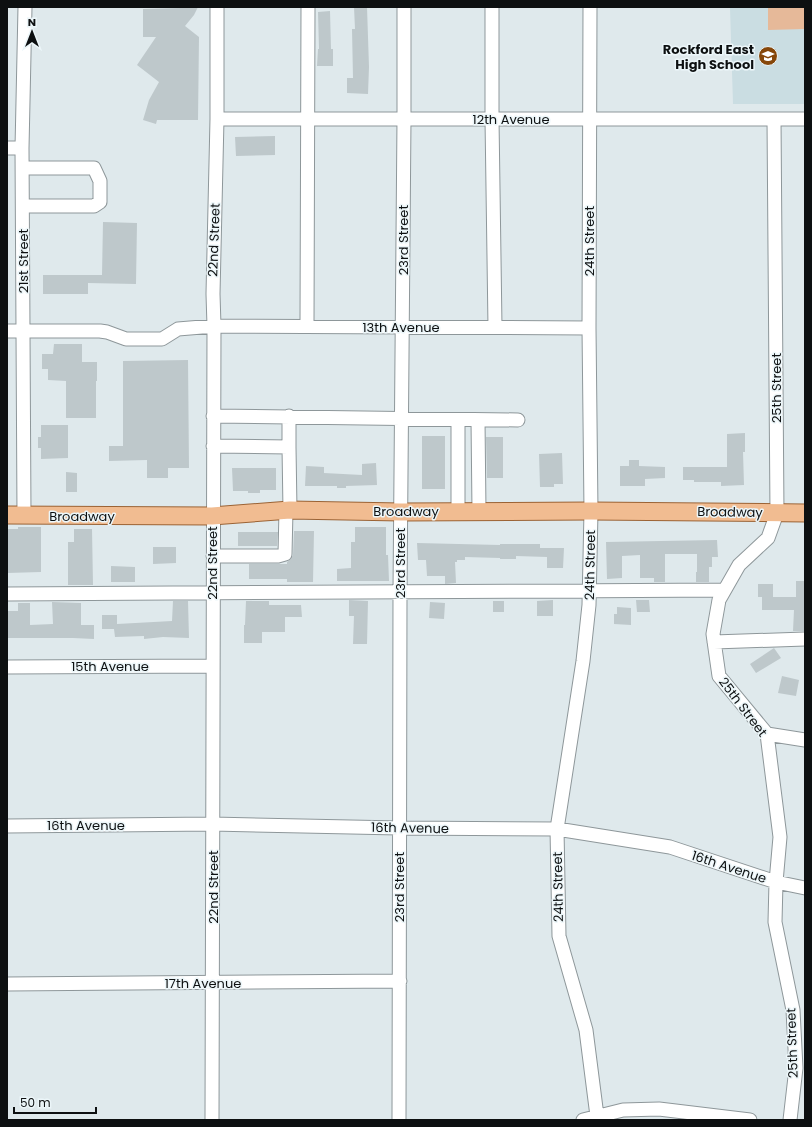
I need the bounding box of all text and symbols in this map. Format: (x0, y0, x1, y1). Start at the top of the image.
north arrow (12, 12, 52, 52)
text: N (28, 14, 36, 30)
place label: Rockford East High School (663, 40, 754, 74)
school or university icon: Rockford East High School (757, 45, 779, 67)
street label: 12th Avenue (473, 110, 549, 129)
street label: 22nd Street (203, 203, 225, 277)
street label: 23rd Street (394, 205, 413, 275)
street label: 24th Street (580, 206, 599, 276)
street label: 21st Street (14, 228, 33, 293)
street label: 13th Avenue (362, 318, 440, 337)
street label: 25th Street (767, 353, 786, 423)
street label: Broadway (373, 502, 439, 521)
street label: Broadway (697, 502, 764, 522)
street label: Broadway (49, 507, 115, 526)
street label: 22nd Street (203, 526, 222, 600)
street label: 23rd Street (391, 528, 410, 598)
street label: 24th Street (580, 529, 600, 600)
street label: 15th Avenue (71, 657, 149, 676)
street label: 25th Street (714, 673, 772, 741)
street label: 16th Avenue (47, 816, 125, 835)
street label: 16th Avenue (371, 818, 449, 838)
street label: 16th Avenue (689, 846, 769, 888)
street label: 22nd Street (204, 850, 223, 924)
street label: 24th Street (548, 851, 568, 922)
street label: 23rd Street (390, 852, 409, 922)
street label: 17th Avenue (165, 974, 241, 993)
street label: 25th Street (781, 1007, 803, 1078)
scale bar (14, 1089, 96, 1115)
text: 50 m (20, 1094, 51, 1111)

